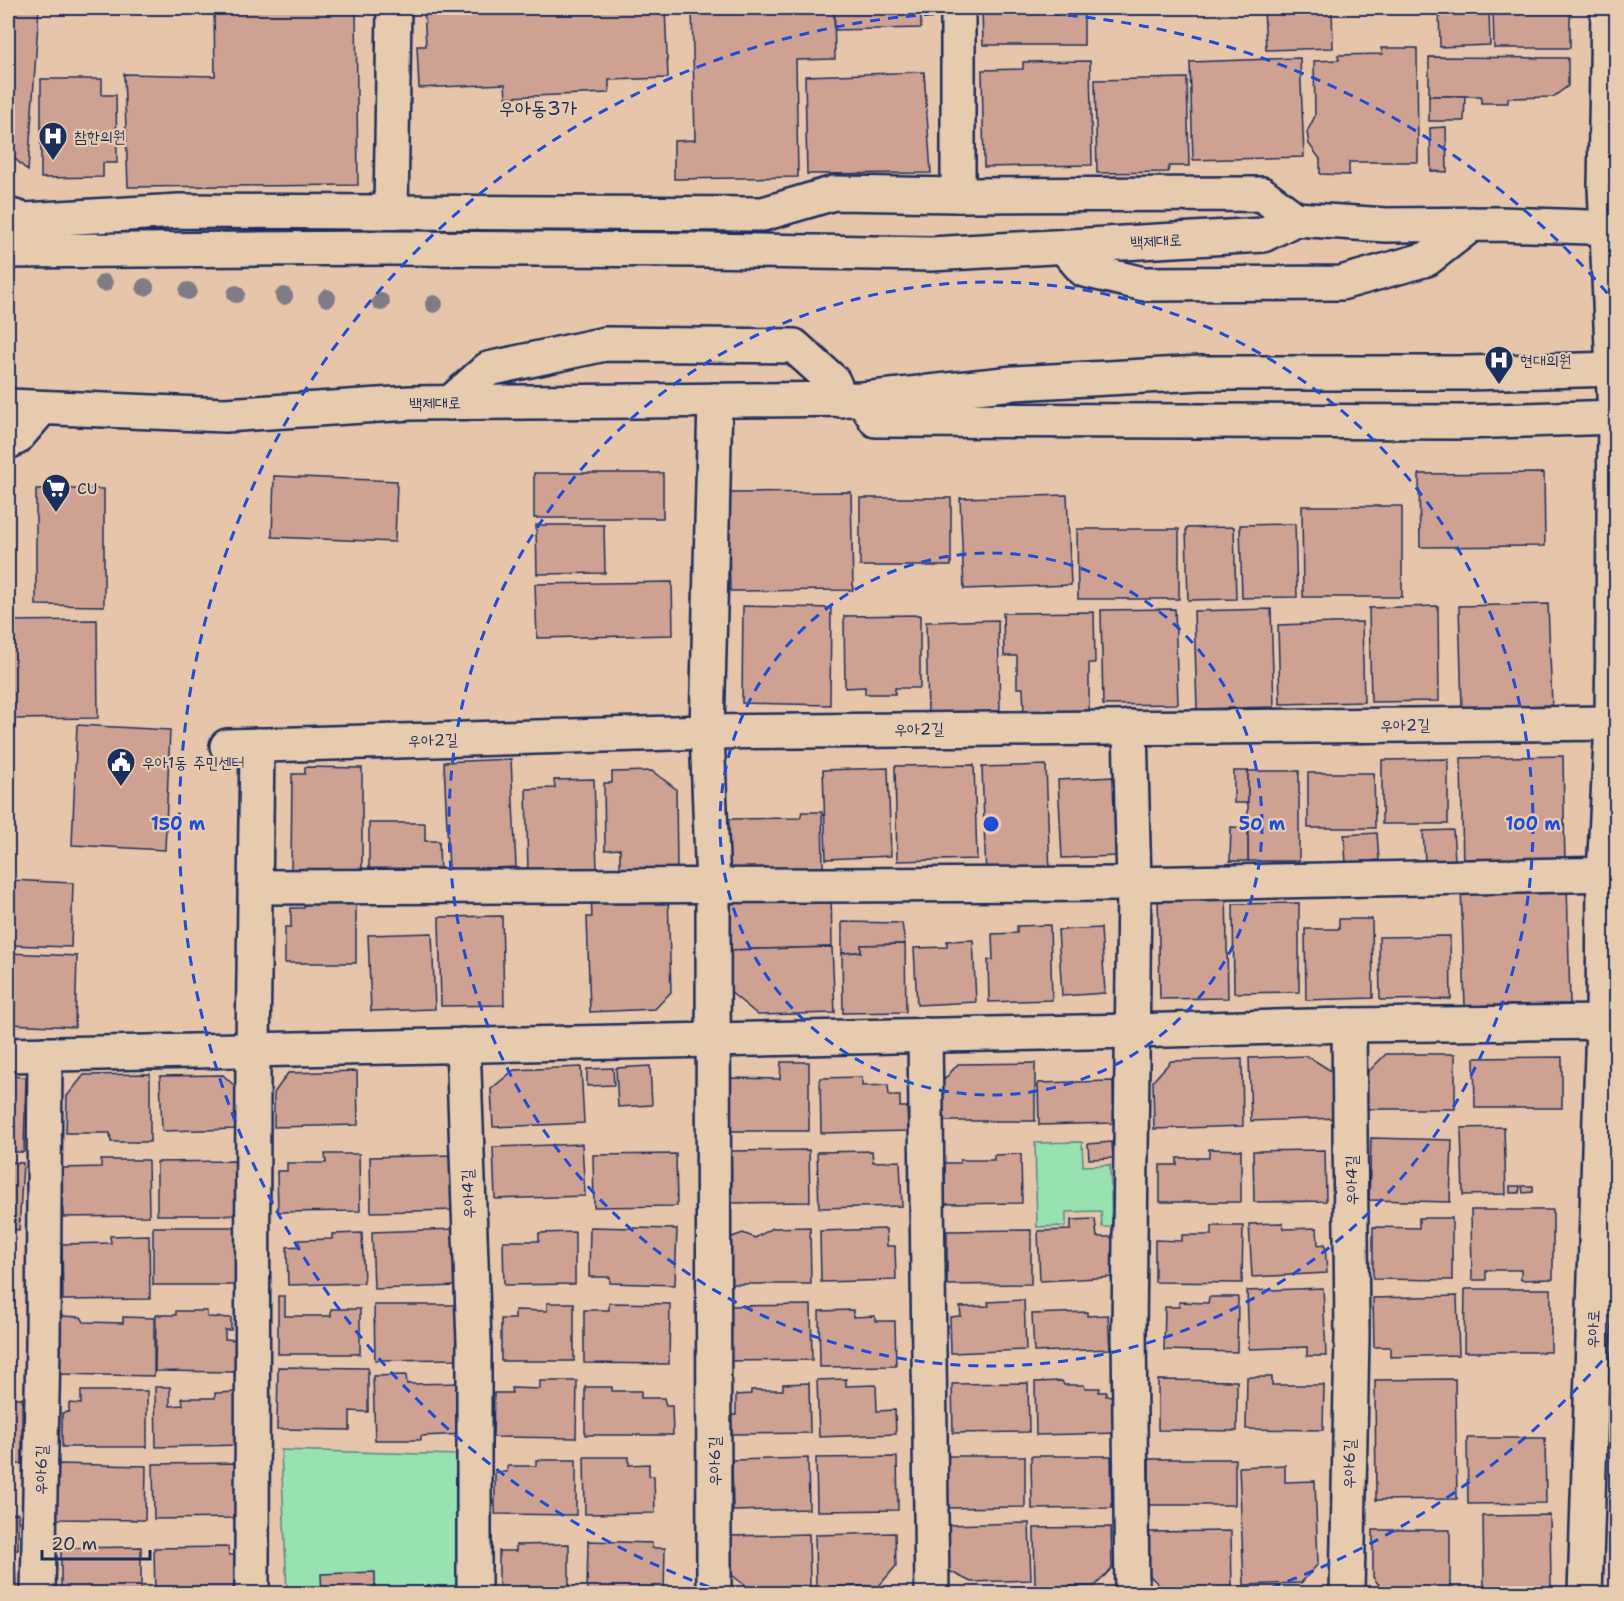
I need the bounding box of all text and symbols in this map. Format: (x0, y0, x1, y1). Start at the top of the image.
district label: 우아동3가 (499, 95, 577, 121)
hospital icon: 참한의원 (37, 120, 69, 162)
place label: 참한의원 (74, 126, 126, 147)
street label: 백제대로 (1130, 229, 1182, 253)
hospital icon: 현대의원 (1483, 344, 1515, 386)
place label: 현대의원 (1520, 350, 1572, 371)
street label: 백제대로 (409, 392, 461, 414)
supermarket icon: CU (40, 472, 72, 514)
place label: CU (77, 478, 97, 499)
street label: 우아2길 (1380, 714, 1430, 736)
street label: 우아2길 (894, 718, 944, 740)
street label: 우아2길 (408, 729, 458, 751)
public building icon: 우아1동 주민센터 (105, 746, 137, 788)
place label: 우아1동 주민센터 (142, 752, 244, 773)
text: 150 m (151, 812, 206, 836)
text: 50 m (1239, 812, 1286, 836)
text: 100 m (1505, 812, 1561, 836)
centre of rings (981, 814, 1001, 834)
street label: 우아4길 (1341, 1155, 1362, 1205)
street label: 우아4길 (457, 1169, 479, 1219)
street label: 우아로 (1582, 1309, 1604, 1349)
street label: 우아6길 (704, 1436, 725, 1486)
street label: 우아6길 (1338, 1439, 1360, 1489)
street label: 우아6길 (30, 1445, 52, 1495)
scale bar (42, 1523, 150, 1561)
text: 20 m (51, 1532, 97, 1556)

